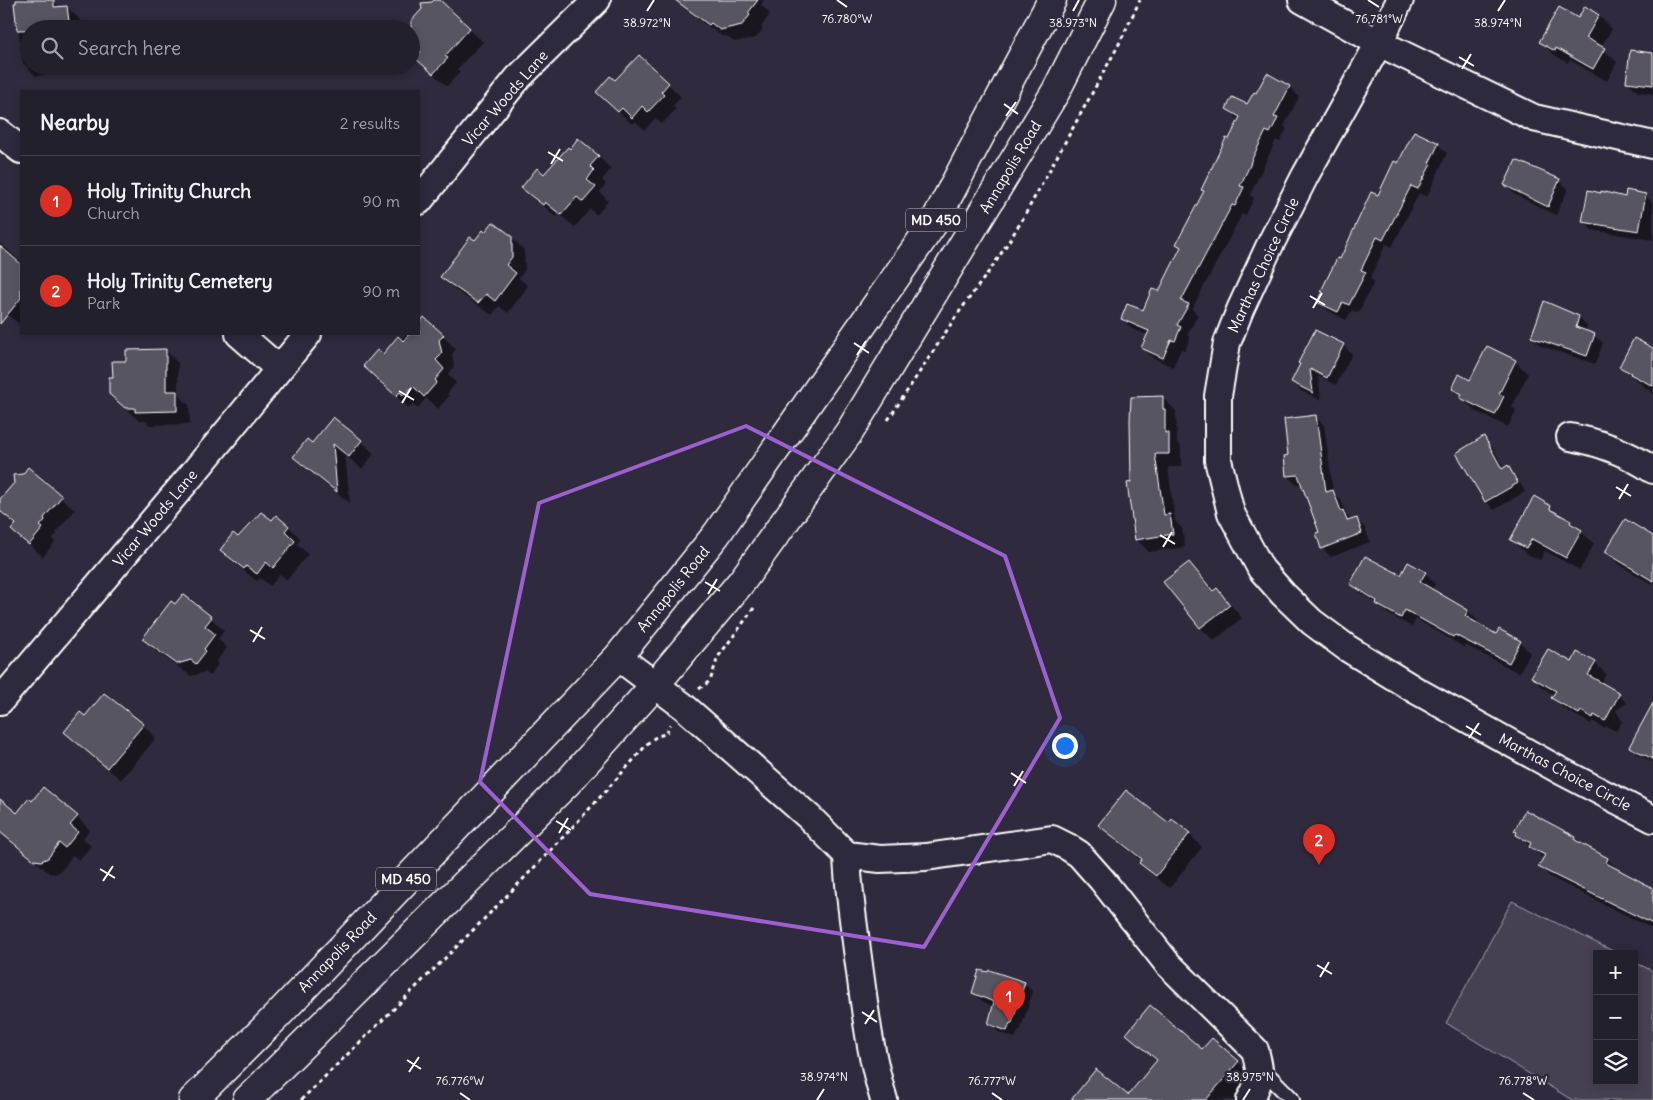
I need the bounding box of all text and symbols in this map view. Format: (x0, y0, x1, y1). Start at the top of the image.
text: 76.780°W (822, 11, 872, 26)
text: 76.781°W (1355, 11, 1403, 26)
text: 38.972°N (623, 15, 671, 30)
text: 38.973°N (1049, 15, 1097, 30)
text: 38.974°N (1474, 15, 1522, 30)
search box (20, 20, 420, 75)
icon: search (38, 34, 66, 62)
text: Search here (78, 36, 181, 60)
street label: Vicar Woods Lane (458, 46, 552, 150)
text: Nearby (40, 109, 110, 136)
text: 2 results (340, 113, 400, 133)
street label: Annapolis Road (975, 117, 1045, 217)
text: Holy Trinity Church (87, 179, 251, 203)
text: 1 (53, 191, 59, 211)
text: 90 m (362, 191, 400, 211)
street label: Marthas Choice Circle (1223, 194, 1303, 336)
text: Church (87, 203, 140, 223)
road number: MD 450 (906, 208, 966, 232)
text: Holy Trinity Cemetery (87, 269, 273, 293)
text: 2 (52, 281, 60, 301)
text: 90 m (362, 281, 400, 301)
text: Park (87, 293, 120, 313)
street label: Vicar Woods Lane (109, 466, 201, 570)
street label: Annapolis Road (633, 542, 713, 636)
street label: Marthas Choice Circle (1496, 729, 1634, 815)
your location (1052, 733, 1078, 759)
pin: 2 (1303, 824, 1335, 865)
road number: MD 450 (376, 868, 436, 891)
street label: Annapolis Road (294, 908, 380, 996)
map controls (1593, 950, 1638, 1085)
button: + (1593, 950, 1638, 995)
pin: 1 (993, 980, 1025, 1021)
button: − (1593, 995, 1638, 1040)
button: layers (1593, 1040, 1638, 1085)
text: 38.974°N (800, 1069, 848, 1084)
text: 38.975°N (1226, 1069, 1274, 1084)
text: 76.776°W (436, 1073, 484, 1088)
text: 76.777°W (968, 1073, 1016, 1088)
text: 76.778°W (1499, 1073, 1547, 1088)

